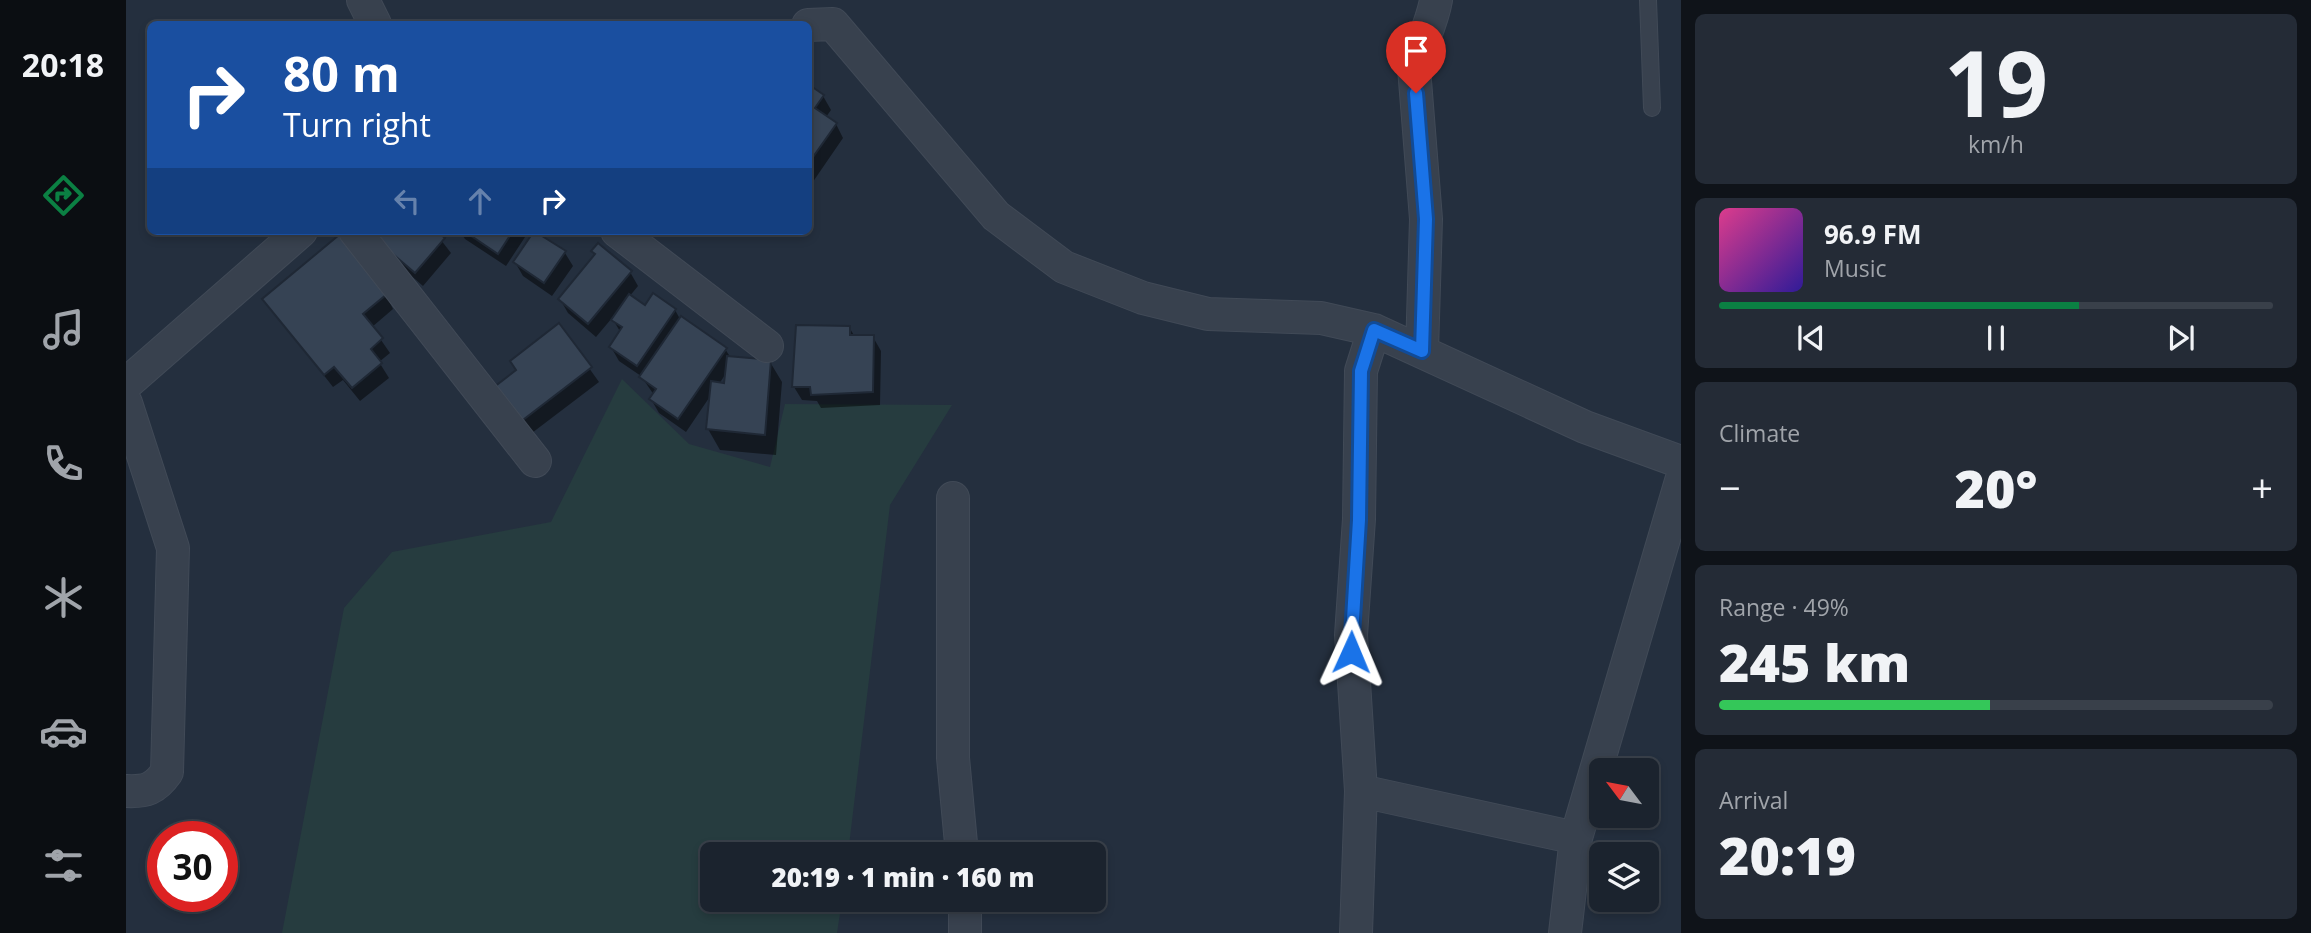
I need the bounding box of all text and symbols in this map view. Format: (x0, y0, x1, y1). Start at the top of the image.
text: 19 (1944, 20, 2048, 144)
pin (1386, 21, 1446, 93)
icon: arrive (1397, 32, 1435, 70)
text: 80 m (283, 40, 400, 106)
text: 20:18 (22, 43, 104, 86)
icon: right (168, 49, 259, 140)
text: Turn right (283, 103, 431, 146)
text: km/h (1968, 128, 2024, 160)
icon: directions (39, 171, 88, 220)
icon: left (388, 182, 426, 220)
icon: ahead (461, 182, 499, 220)
icon: right (534, 182, 572, 220)
text: 96.9 FM (1824, 216, 1922, 252)
text: Music (1824, 252, 1887, 284)
icon: music (39, 305, 88, 354)
icon: previous (1792, 319, 1830, 357)
icon: pause (1977, 319, 2015, 357)
icon: next (2162, 319, 2200, 357)
text: Climate (1719, 417, 1800, 449)
icon: phone (39, 439, 88, 488)
text: 20° (1955, 452, 2037, 523)
text: − (1719, 461, 1741, 513)
text: + (2251, 461, 2273, 513)
icon: climate (39, 573, 88, 622)
text: Range · 49% (1719, 591, 1849, 623)
position arrow (1314, 615, 1388, 689)
text: 245 km (1719, 626, 1910, 697)
icon: car (39, 707, 88, 756)
north arrow (1589, 758, 1659, 828)
map controls (1589, 758, 1659, 912)
text: Arrival (1719, 784, 1788, 816)
text: 20:19 (1719, 819, 1856, 890)
speed limit sign: 30 (147, 821, 238, 912)
icon: filters (39, 841, 88, 890)
button: layers (1589, 842, 1659, 912)
text: 20:19 · 1 min · 160 m (772, 859, 1034, 895)

